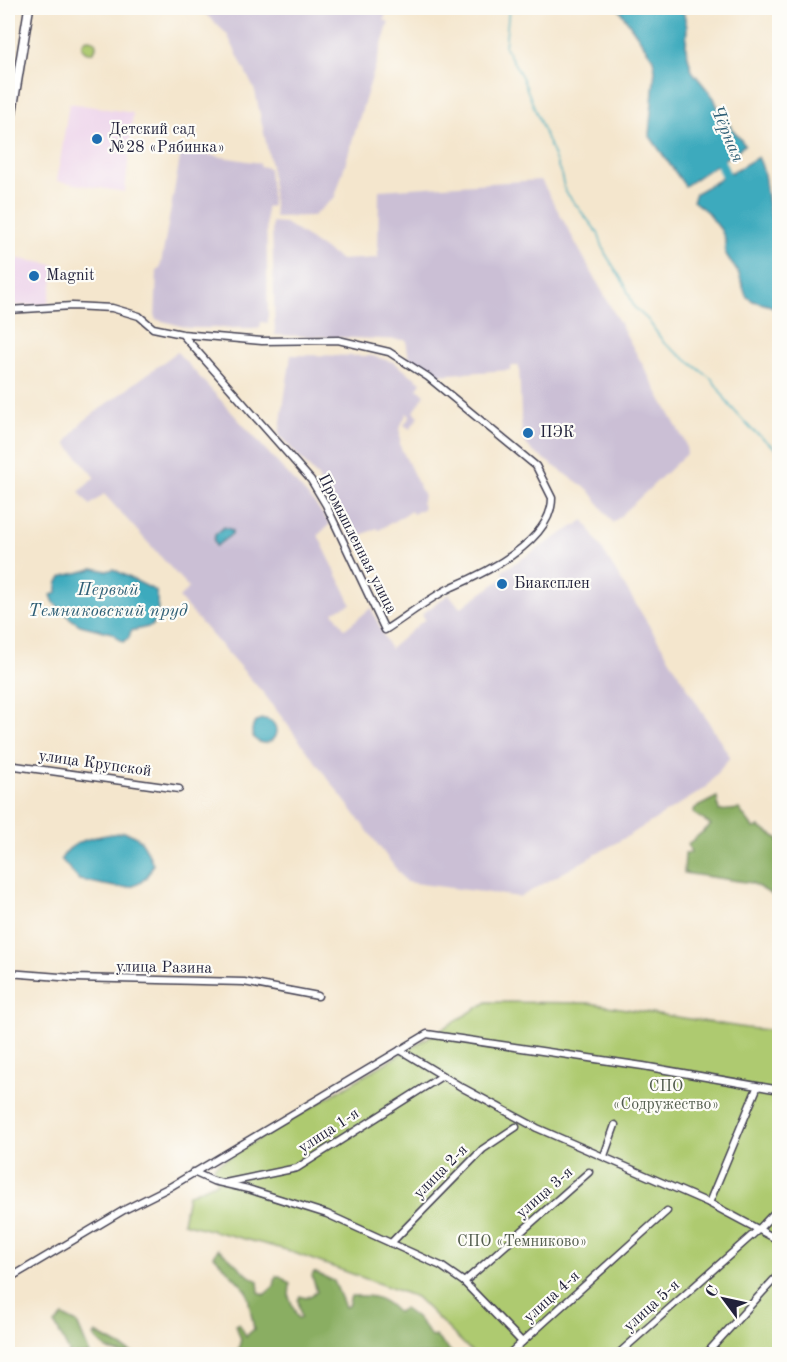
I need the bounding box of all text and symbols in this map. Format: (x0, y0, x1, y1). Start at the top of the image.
water label: Чёрная (707, 103, 747, 165)
place label: Детский сад №28 «Рябинка» (109, 122, 225, 156)
marker: Детский сад №28 «Рябинка» (90, 132, 104, 146)
place label: Magnit (46, 268, 95, 284)
marker: Magnit (27, 269, 41, 283)
place label: ПЭК (540, 425, 575, 441)
marker: ПЭК (521, 426, 535, 440)
street label: Промышленная улица (315, 472, 399, 617)
place label: Биаксплен (514, 576, 590, 592)
marker: Биаксплен (495, 577, 509, 591)
water label: Первый Темниковский пруд (28, 581, 188, 620)
street label: улица Крупской (38, 748, 152, 780)
street label: улица Разина (116, 959, 212, 977)
park label: СПО «Содружество» (613, 1079, 719, 1113)
street label: улица 1-я (296, 1106, 362, 1156)
street label: улица 2-я (411, 1142, 471, 1202)
street label: улица 3-я (514, 1164, 576, 1222)
park label: СПО «Темниково» (457, 1234, 587, 1250)
street label: улица 4-я (521, 1268, 583, 1326)
north arrow (694, 1269, 754, 1329)
street label: улица 5-я (621, 1277, 683, 1335)
text: С (704, 1283, 723, 1301)

